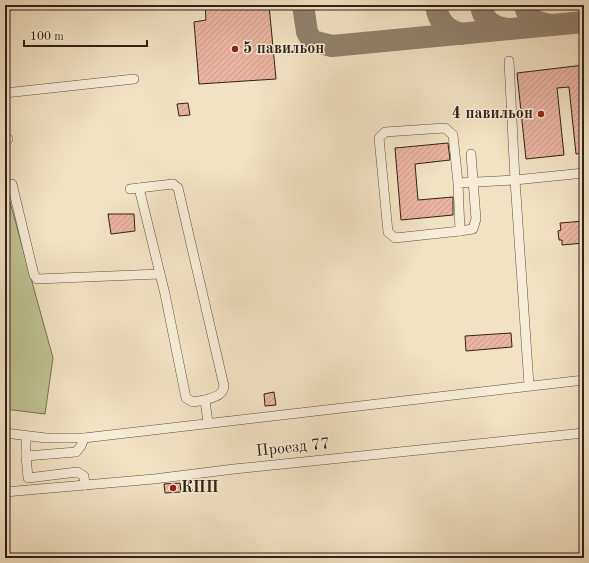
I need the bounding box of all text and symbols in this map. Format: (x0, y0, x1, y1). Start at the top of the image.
scale bar (24, 22, 147, 48)
text: 100 m (30, 31, 64, 43)
place label: 5 павильон (243, 41, 324, 57)
marker: 5 павильон (230, 44, 240, 54)
place label: 4 павильон (452, 106, 533, 122)
marker: 4 павильон (536, 109, 546, 119)
street label: Проезд 77 (255, 436, 331, 460)
place label: КПП (181, 480, 219, 496)
marker: КПП (168, 483, 178, 493)

